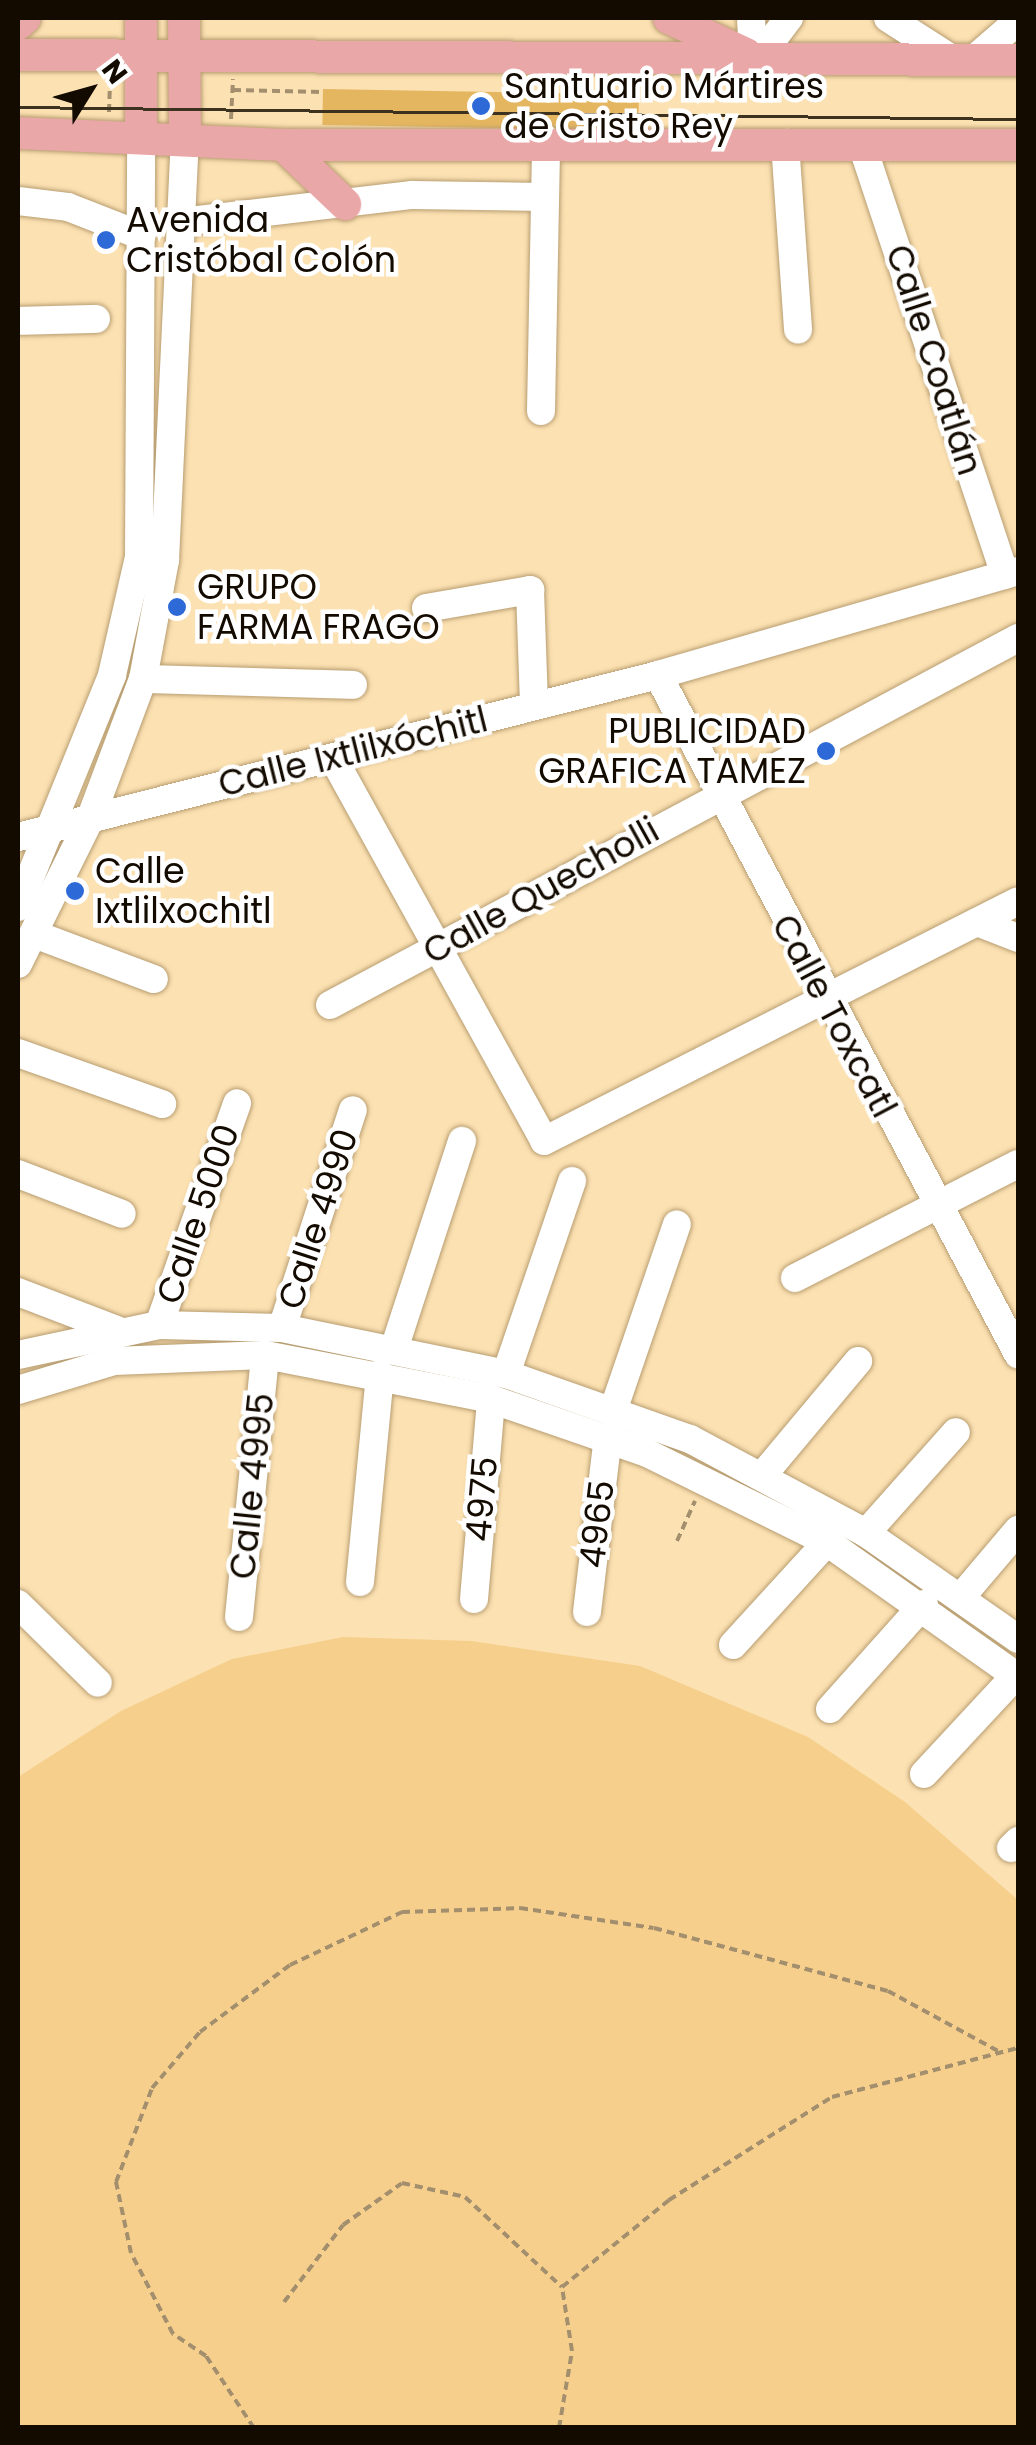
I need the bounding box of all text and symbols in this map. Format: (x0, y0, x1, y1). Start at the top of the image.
north arrow (40, 40, 140, 140)
text: N (92, 51, 136, 92)
place label: Santuario Mártires de Cristo Rey (504, 65, 824, 147)
marker: Santuario Mártires de Cristo Rey (468, 93, 494, 119)
place label: Avenida Cristóbal Colón (126, 199, 396, 281)
marker: Avenida Cristóbal Colón (95, 229, 117, 251)
street label: Calle Coatlán (877, 240, 991, 480)
place label: GRUPO FARMA FRAGO (197, 566, 440, 648)
marker: GRUPO FARMA FRAGO (166, 596, 188, 618)
street label: Calle Ixtlilxóchitl (214, 698, 492, 806)
place label: PUBLICIDAD GRAFICA TAMEZ (538, 710, 806, 792)
marker: PUBLICIDAD GRAFICA TAMEZ (815, 740, 837, 762)
street label: Calle Quecholli (416, 809, 666, 973)
place label: Calle Ixtlilxochitl (95, 850, 272, 932)
marker: Calle Ixtlilxochitl (64, 880, 86, 902)
street label: Calle Toxcatl (763, 908, 905, 1124)
street label: Calle 5000 (148, 1119, 248, 1309)
street label: Calle 4990 (269, 1124, 367, 1314)
street label: Calle 4995 (221, 1391, 283, 1581)
street label: 4975 (457, 1455, 507, 1543)
street label: 4965 (571, 1478, 623, 1570)

